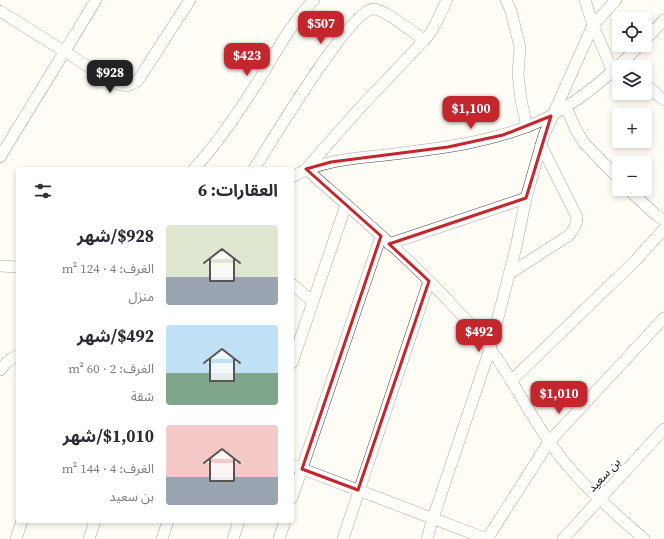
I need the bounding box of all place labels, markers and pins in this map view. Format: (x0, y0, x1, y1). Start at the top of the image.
pin: $507 (297, 11, 345, 45)
pin: $423 (223, 43, 271, 77)
pin: $928 (86, 60, 134, 94)
pin: $1,100 (438, 96, 504, 130)
pin: $492 (455, 319, 503, 353)
pin: $1,010 (526, 381, 592, 415)

